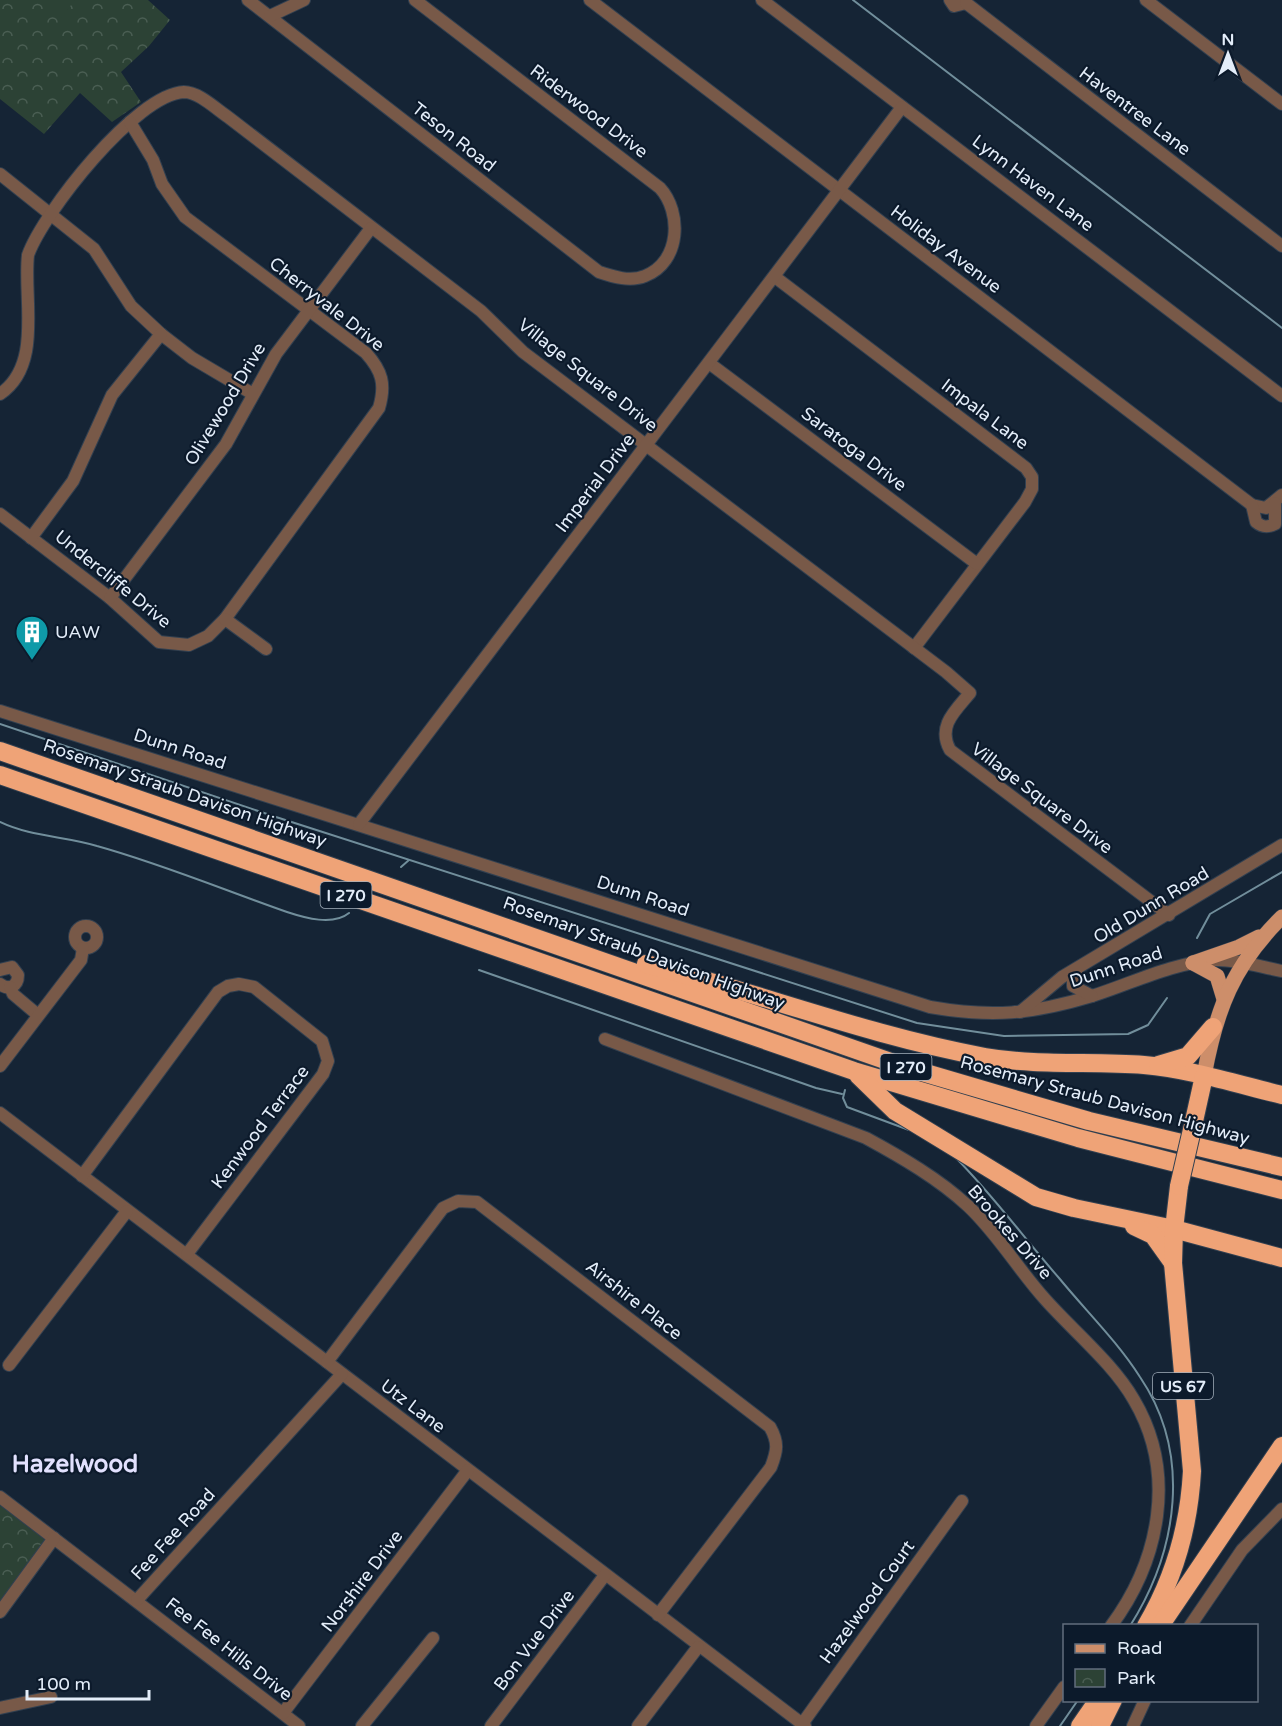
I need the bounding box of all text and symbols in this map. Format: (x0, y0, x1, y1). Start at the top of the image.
north arrow (1198, 24, 1258, 84)
text: N (1222, 30, 1234, 50)
street label: Riderwood Drive (526, 59, 652, 163)
street label: Haventree Lane (1075, 62, 1195, 160)
street label: Teson Road (408, 97, 500, 177)
street label: Lynn Haven Lane (968, 130, 1098, 236)
street label: Holiday Avenue (886, 200, 1006, 298)
street label: Cherryvale Drive (265, 252, 389, 356)
street label: Village Square Drive (514, 314, 662, 436)
street label: Olivewood Drive (180, 339, 270, 469)
street label: Impala Lane (937, 374, 1033, 454)
street label: Saratoga Drive (797, 402, 911, 496)
street label: Imperial Drive (551, 429, 639, 537)
street label: Undercliffe Drive (50, 525, 176, 633)
building icon: UAW (14, 614, 50, 661)
place label: UAW (55, 621, 100, 643)
street label: Dunn Road (131, 724, 229, 774)
street label: Rosemary Straub Davison Highway (40, 734, 330, 852)
street label: Village Square Drive (967, 738, 1117, 858)
street label: Old Dunn Road (1089, 862, 1213, 948)
street label: Dunn Road (594, 871, 692, 921)
road number: I 270 (320, 882, 372, 908)
street label: Rosemary Straub Davison Highway (500, 892, 788, 1014)
street label: Dunn Road (1067, 942, 1165, 992)
street label: Rosemary Straub Davison Highway (958, 1051, 1252, 1149)
road number: I 270 (880, 1054, 932, 1080)
street label: Kenwood Terrace (206, 1061, 314, 1193)
street label: Brookes Drive (963, 1180, 1057, 1284)
street label: Airshire Place (581, 1255, 687, 1345)
road number: US 67 (1153, 1373, 1213, 1399)
street label: Utz Lane (376, 1374, 450, 1438)
district label: Hazelwood (12, 1450, 138, 1479)
street label: Fee Fee Road (126, 1484, 220, 1584)
street label: Norshire Drive (317, 1526, 407, 1636)
street label: Hazelwood Court (815, 1536, 919, 1668)
street label: Bon Vue Drive (489, 1585, 579, 1695)
street label: Fee Fee Hills Drive (161, 1593, 297, 1705)
legend (1063, 1624, 1258, 1702)
text: Road (1117, 1637, 1162, 1659)
scale bar (27, 1663, 148, 1701)
text: Park (1117, 1667, 1156, 1689)
text: 100 m (36, 1673, 91, 1695)

